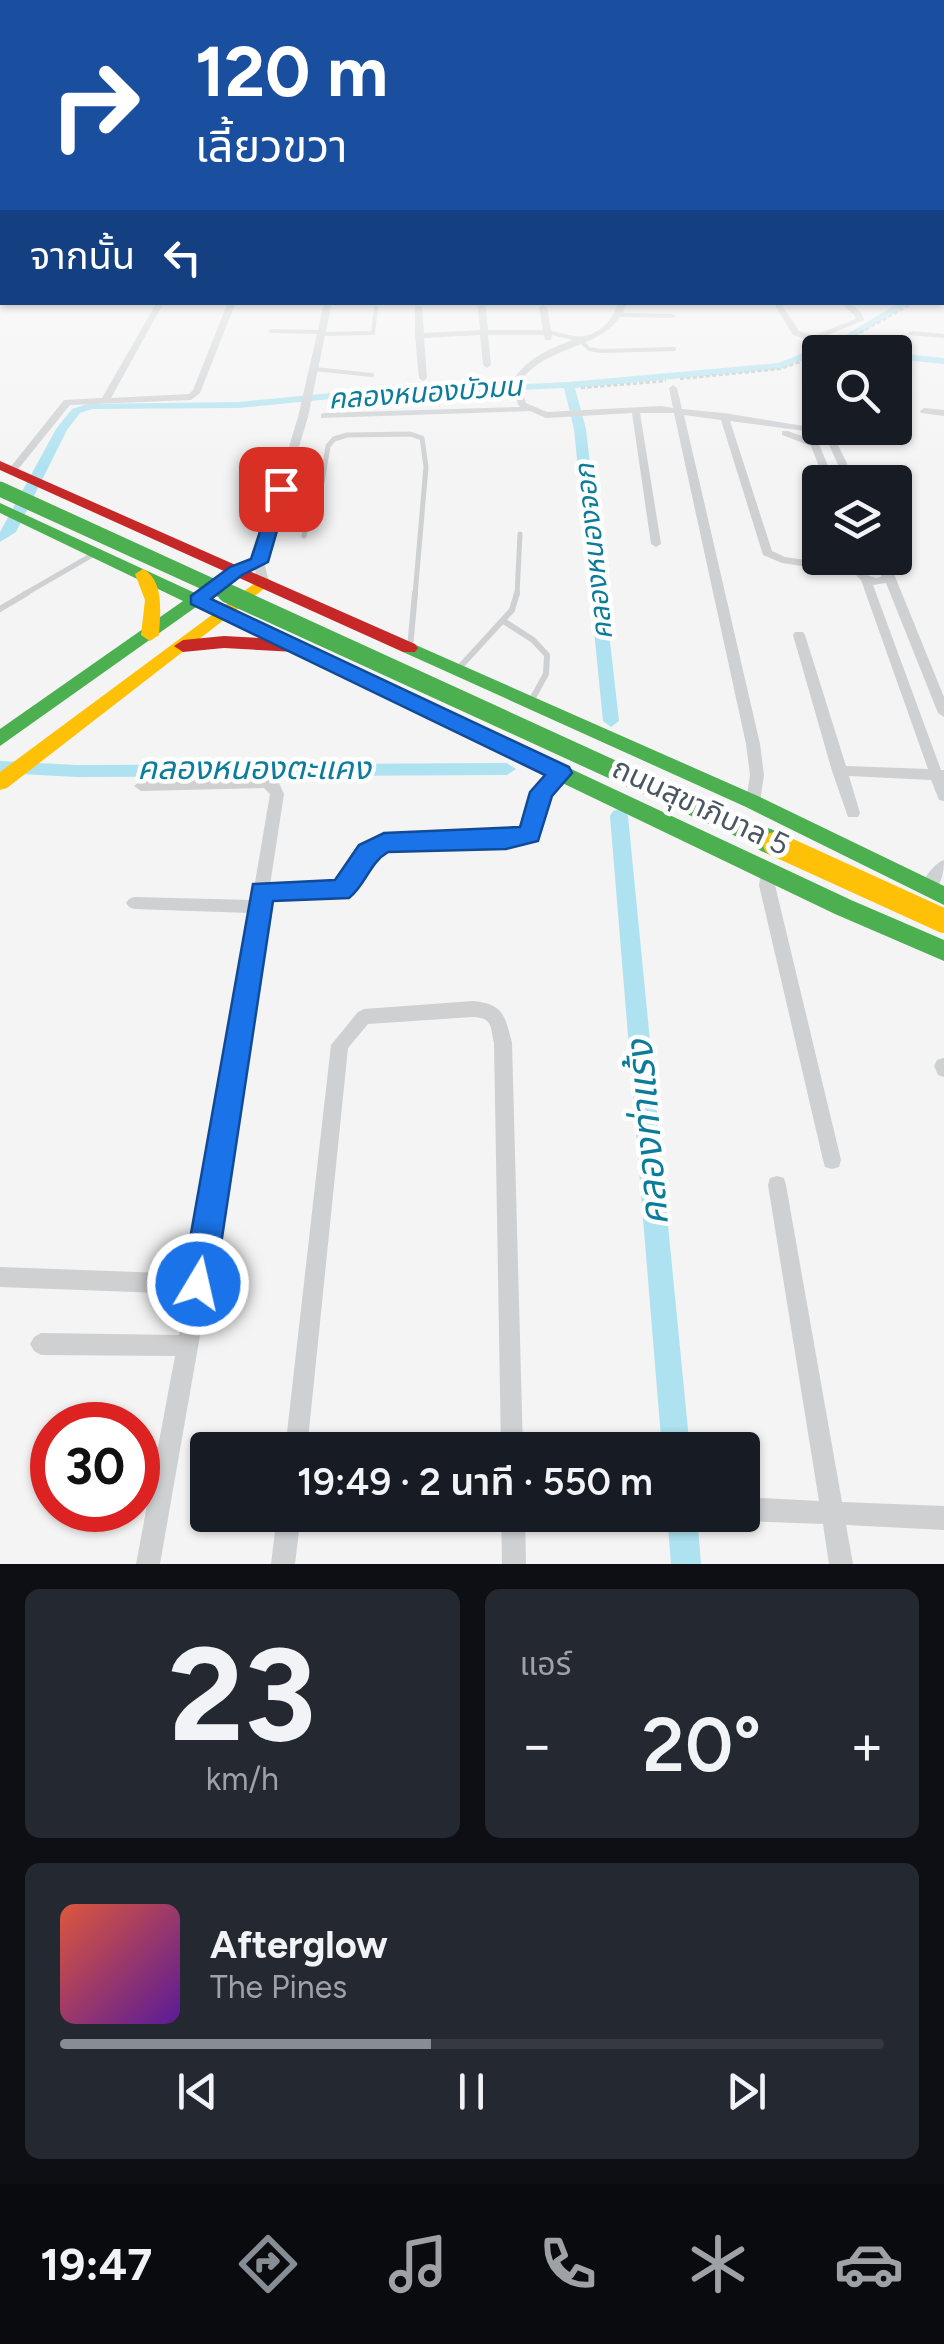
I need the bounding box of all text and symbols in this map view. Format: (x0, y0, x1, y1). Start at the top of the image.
text: 120 m (195, 29, 388, 114)
icon: right (30, 40, 160, 170)
text: เลี้ยวขวา (195, 119, 347, 173)
icon: left (155, 230, 210, 285)
text: จากนั้น (30, 233, 135, 279)
map controls (802, 335, 912, 575)
button: search (802, 335, 912, 445)
water label: คลองหนองบัวมน (327, 368, 525, 416)
pin (239, 447, 324, 532)
water label: คลองหนองจอก (567, 461, 619, 642)
icon: arrive (254, 462, 309, 517)
button: layers (802, 465, 912, 575)
water label: คลองหนองตะแคง (137, 749, 372, 787)
street label: ถนนสุขาภิบาล 5 (607, 749, 795, 863)
water label: คลองท่าแร้ง (616, 1037, 678, 1228)
position arrow (146, 1232, 250, 1336)
speed limit sign: 30 (30, 1402, 160, 1532)
text: 19:49 · 2 นาที · 550 m (297, 1459, 653, 1505)
text: 23 (168, 1617, 316, 1773)
text: แอร์ (520, 1645, 571, 1683)
text: 20° (642, 1700, 761, 1790)
text: − (520, 1712, 554, 1778)
text: + (850, 1712, 884, 1778)
text: km/h (206, 1760, 279, 1798)
text: Afterglow (210, 1922, 388, 1968)
text: The Pines (210, 1968, 347, 2006)
icon: previous (170, 2064, 225, 2119)
icon: pause (444, 2064, 499, 2119)
icon: next (719, 2064, 774, 2119)
icon: directions (233, 2229, 303, 2299)
icon: music (383, 2229, 453, 2299)
icon: phone (533, 2229, 603, 2299)
icon: climate (683, 2229, 753, 2299)
icon: car (834, 2229, 904, 2299)
text: 19:47 (40, 2237, 152, 2291)

